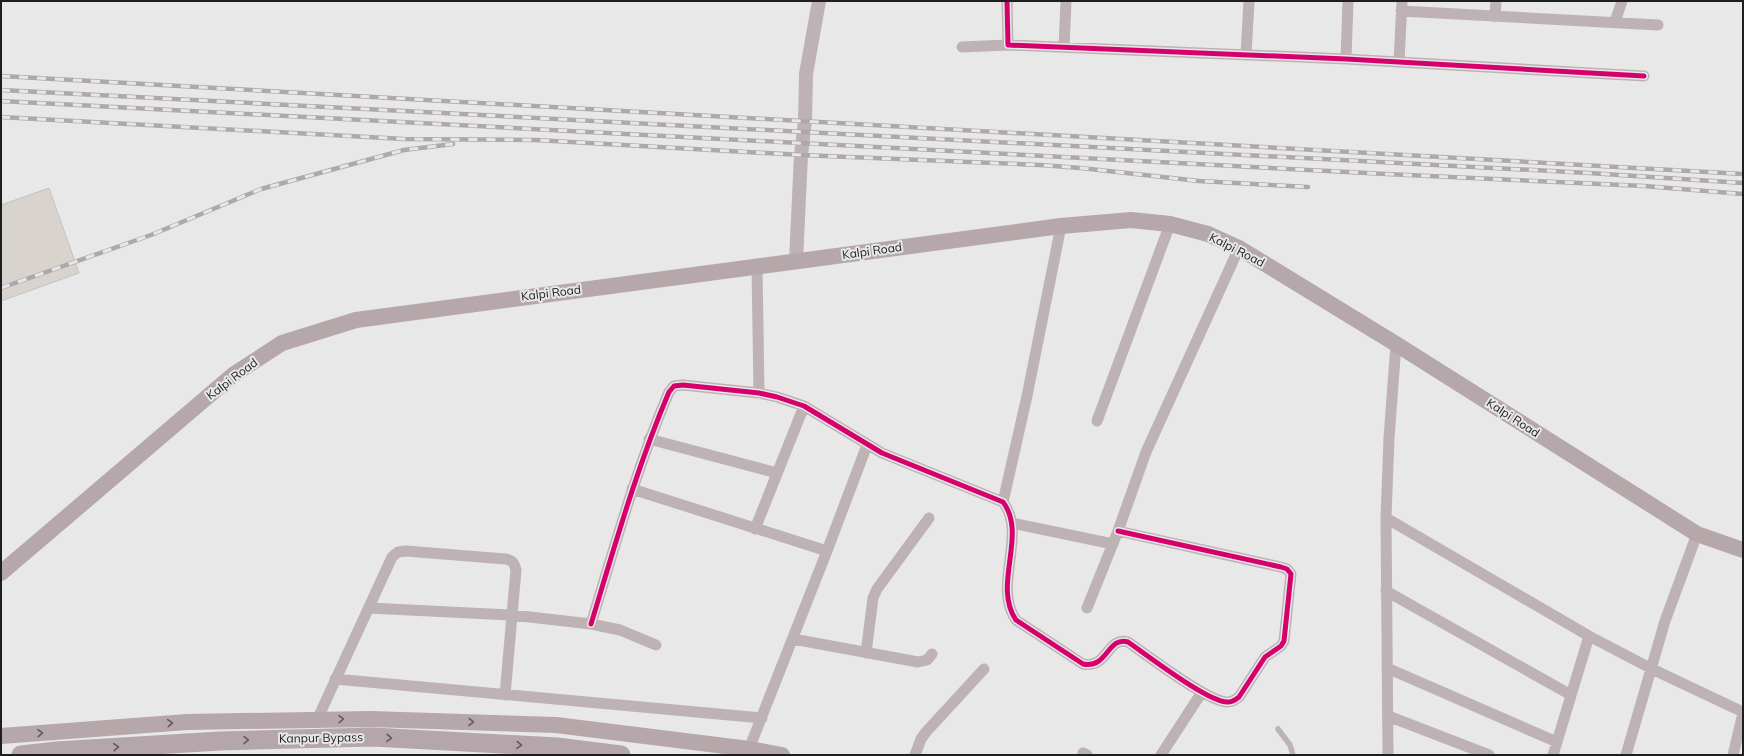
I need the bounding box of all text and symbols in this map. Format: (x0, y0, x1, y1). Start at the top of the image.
street label: Kalpi Road (1207, 229, 1267, 270)
street label: Kalpi Road (841, 239, 903, 262)
street label: Kalpi Road (520, 281, 582, 304)
street label: Kalpi Road (203, 354, 260, 403)
street label: Kalpi Road (1484, 395, 1543, 440)
one-way arrow (338, 715, 344, 723)
one-way arrow (468, 718, 474, 726)
one-way arrow (167, 719, 173, 728)
one-way arrow (37, 728, 43, 737)
street label: Kanpur Bypass (279, 729, 363, 746)
one-way arrow (386, 734, 392, 742)
one-way arrow (243, 736, 249, 744)
one-way arrow (516, 741, 522, 749)
one-way arrow (113, 743, 119, 752)

